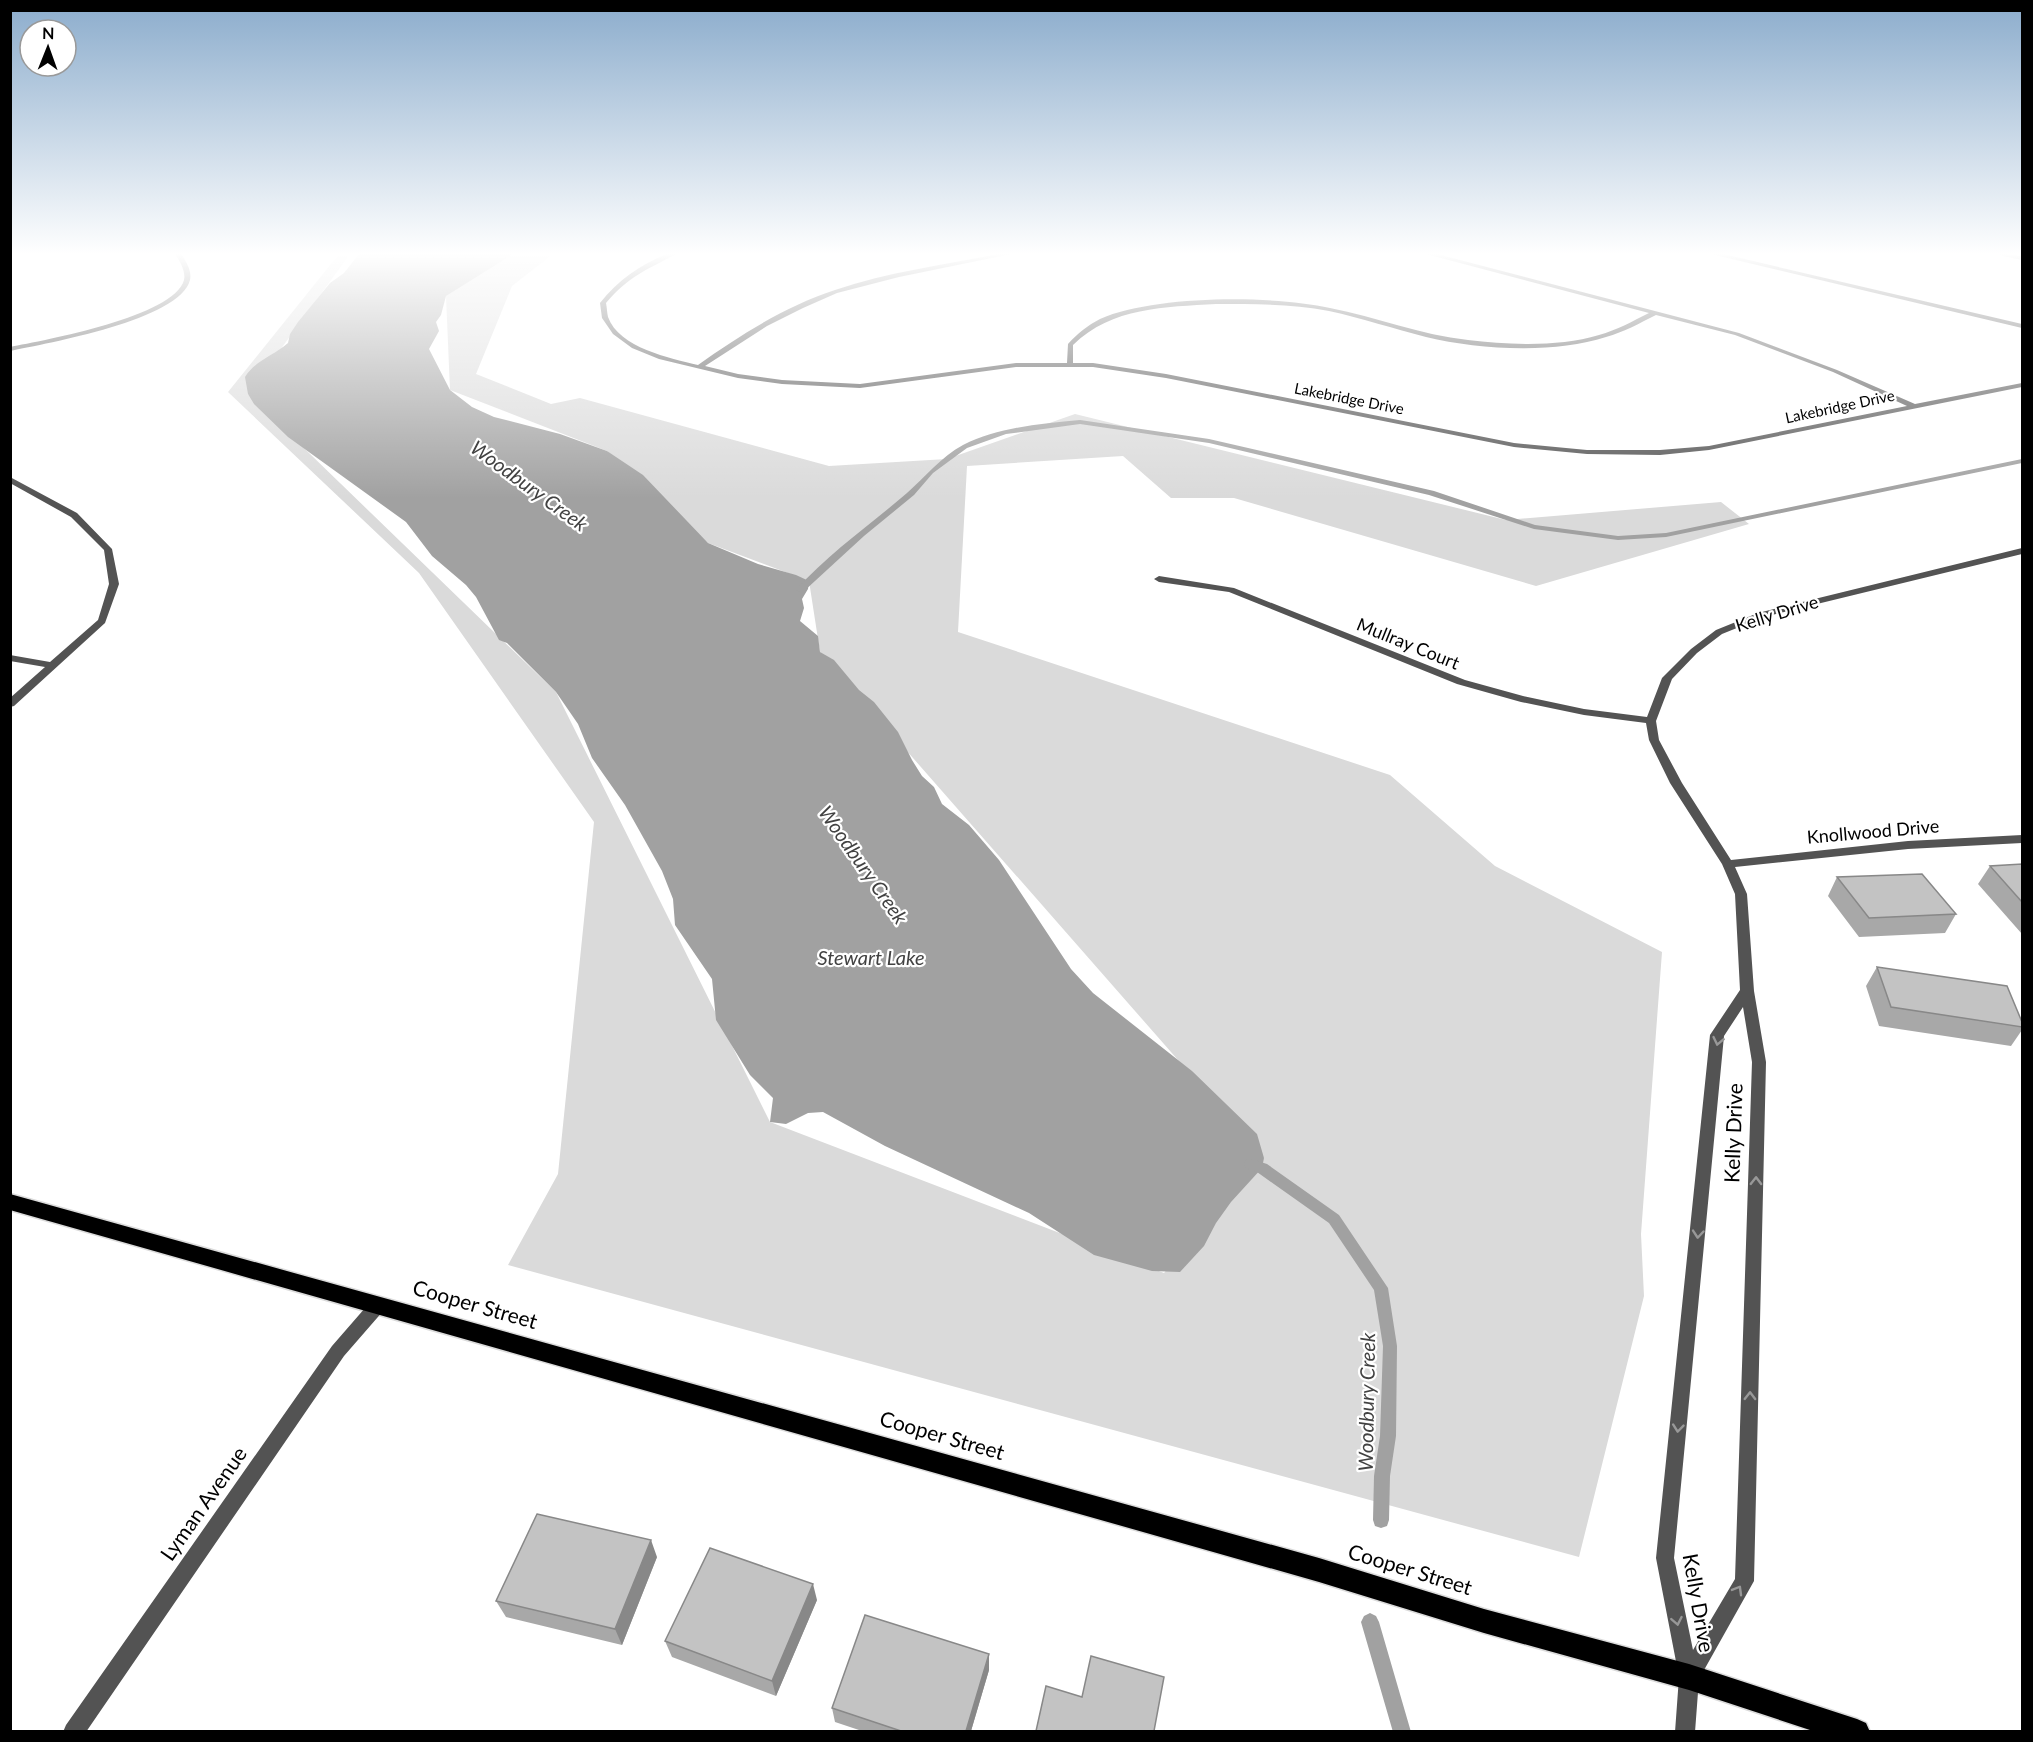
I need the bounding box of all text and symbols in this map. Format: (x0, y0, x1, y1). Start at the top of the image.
north arrow (18, 18, 78, 78)
text: N (42, 23, 55, 42)
street label: Lakebridge Drive (1293, 379, 1406, 417)
street label: Lakebridge Drive (1783, 386, 1896, 426)
water label: Woodbury Creek (466, 435, 593, 536)
street label: Kelly Drive (1733, 590, 1821, 636)
street label: Mullray Court (1354, 613, 1463, 674)
water label: Woodbury Creek (814, 801, 914, 929)
street label: Knollwood Drive (1806, 814, 1940, 848)
water label: Stewart Lake (817, 945, 925, 969)
one-way arrow (1712, 1036, 1725, 1046)
street label: Kelly Drive (1718, 1083, 1747, 1183)
one-way arrow (1749, 1176, 1762, 1185)
one-way arrow (1692, 1230, 1705, 1239)
street label: Cooper Street (410, 1274, 541, 1333)
water label: Woodbury Creek (1353, 1332, 1379, 1472)
one-way arrow (1744, 1392, 1757, 1401)
street label: Cooper Street (877, 1405, 1008, 1464)
one-way arrow (1672, 1424, 1685, 1433)
street label: Lyman Avenue (154, 1441, 251, 1565)
street label: Cooper Street (1345, 1538, 1476, 1599)
street label: Kelly Drive (1678, 1551, 1720, 1654)
one-way arrow (1731, 1586, 1743, 1596)
one-way arrow (1670, 1616, 1683, 1626)

